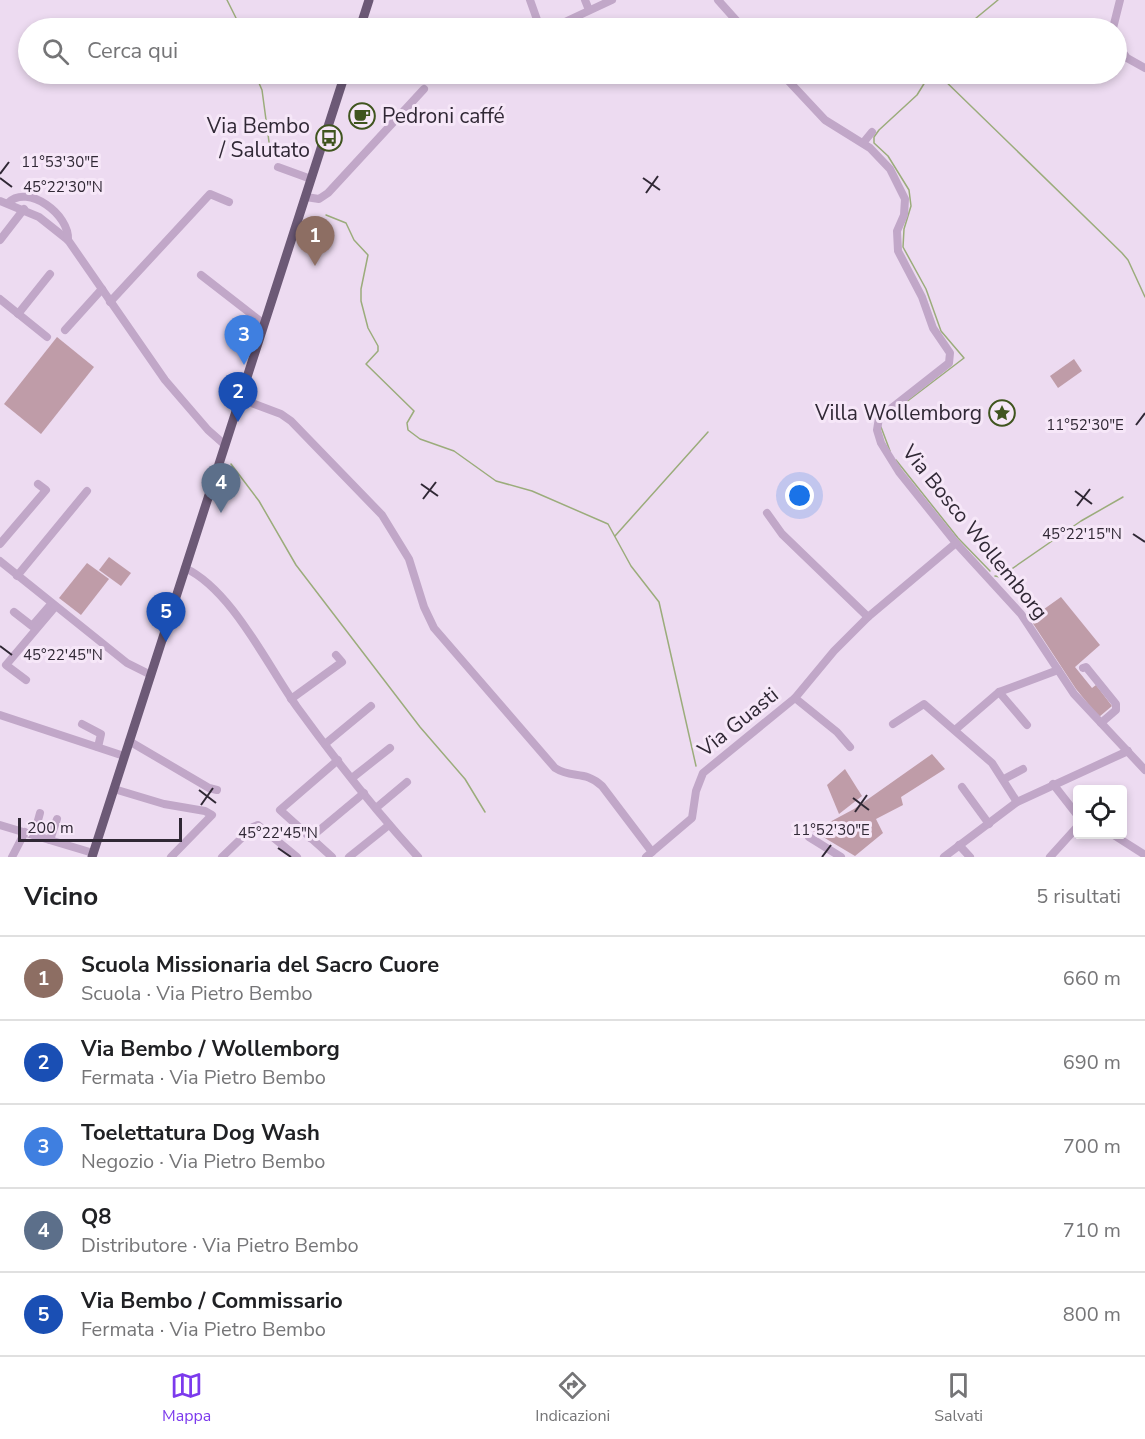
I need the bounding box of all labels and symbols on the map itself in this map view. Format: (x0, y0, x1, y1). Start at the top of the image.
cafe icon: Pedroni caffé (347, 101, 377, 131)
place label: Pedroni caffé (382, 102, 505, 130)
place label: Via Bembo / Salutato (206, 112, 310, 164)
bus stop icon: Via Bembo / Salutato (314, 123, 344, 153)
text: 11°53'30"E (21, 152, 99, 172)
text: 45°22'30"N (23, 177, 103, 197)
pin: 1 (296, 216, 334, 266)
pin: 3 (224, 316, 264, 365)
pin: 2 (218, 372, 258, 422)
place icon: Villa Wollemborg (987, 398, 1017, 428)
place label: Villa Wollemborg (814, 399, 982, 427)
text: 11°52'30"E (1046, 415, 1124, 435)
street label: Via Bosco Wollemborg (895, 438, 1054, 625)
pin: 4 (202, 464, 240, 513)
your location (785, 481, 814, 510)
text: 45°22'15"N (1042, 524, 1122, 544)
pin: 5 (146, 592, 186, 642)
text: 45°22'45"N (23, 645, 103, 665)
street label: Via Guasti (691, 681, 784, 764)
scale bar (18, 815, 182, 842)
text: 11°52'30"E (792, 820, 870, 840)
text: 45°22'45"N (238, 823, 318, 843)

